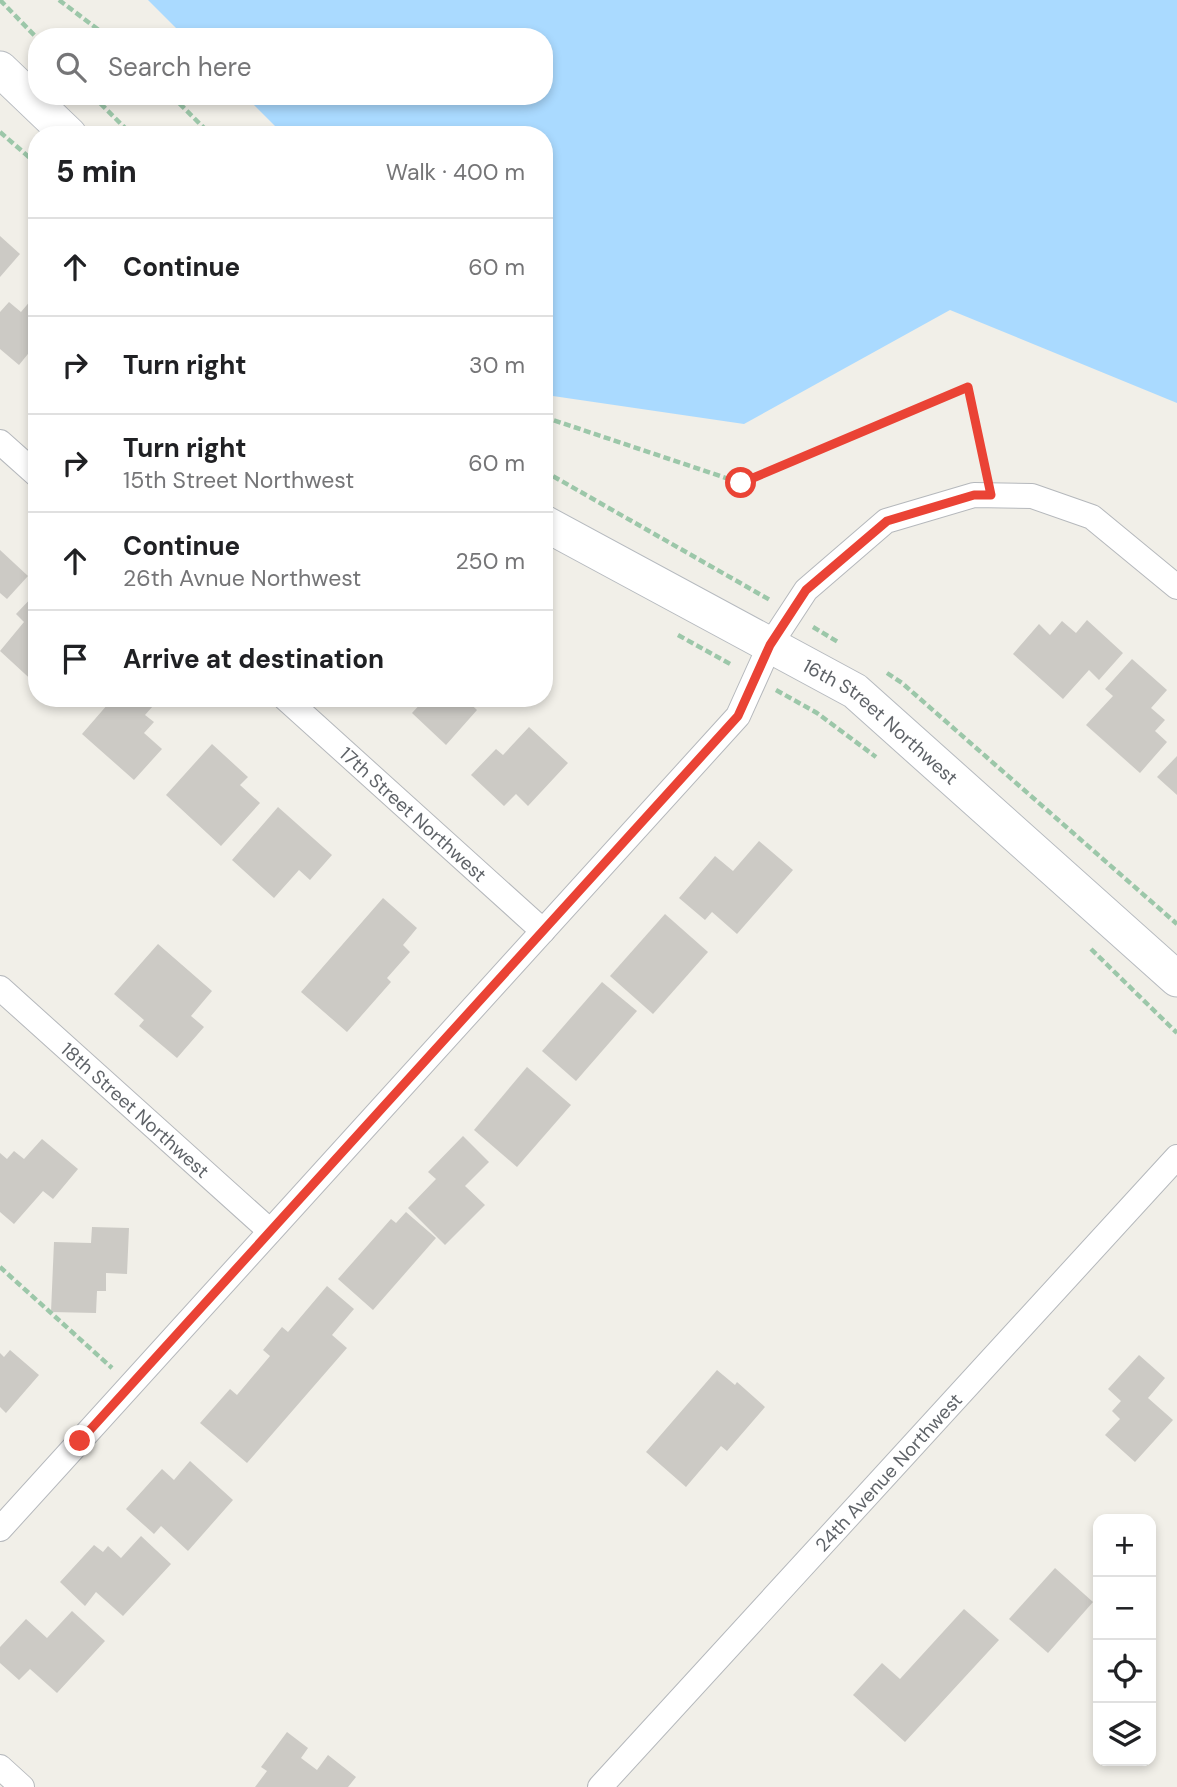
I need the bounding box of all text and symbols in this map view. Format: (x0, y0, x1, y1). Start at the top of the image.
search box (28, 28, 553, 105)
icon: search (52, 48, 90, 86)
text: Search here (108, 50, 251, 84)
text: 5 min (56, 152, 137, 191)
text: Walk · 400 m (386, 157, 525, 187)
icon: ahead (56, 248, 94, 286)
text: Continue (123, 250, 240, 284)
text: 60 m (468, 252, 525, 282)
icon: right (56, 346, 94, 384)
text: Turn right (123, 348, 247, 382)
text: 30 m (469, 350, 525, 380)
text: Turn right (123, 431, 247, 465)
icon: right (56, 444, 94, 482)
text: 60 m (468, 448, 525, 478)
text: 15th Street Northwest (123, 465, 354, 495)
route start (725, 467, 756, 498)
text: Continue (123, 529, 240, 563)
icon: ahead (56, 542, 94, 580)
text: 250 m (455, 546, 525, 576)
text: 26th Avnue Northwest (123, 563, 361, 593)
icon: arrive (56, 640, 94, 678)
text: Arrive at destination (123, 642, 384, 676)
street label: 16th Street Northwest (799, 653, 963, 790)
street label: 17th Street Northwest (335, 741, 492, 887)
street label: 18th Street Northwest (56, 1036, 215, 1183)
street label: 24th Avenue Northwest (809, 1387, 967, 1557)
route end (64, 1425, 95, 1456)
map controls (1093, 1514, 1156, 1766)
button: + (1093, 1514, 1156, 1577)
button: − (1093, 1577, 1156, 1640)
button: locate (1093, 1640, 1156, 1703)
button: layers (1093, 1703, 1156, 1766)

